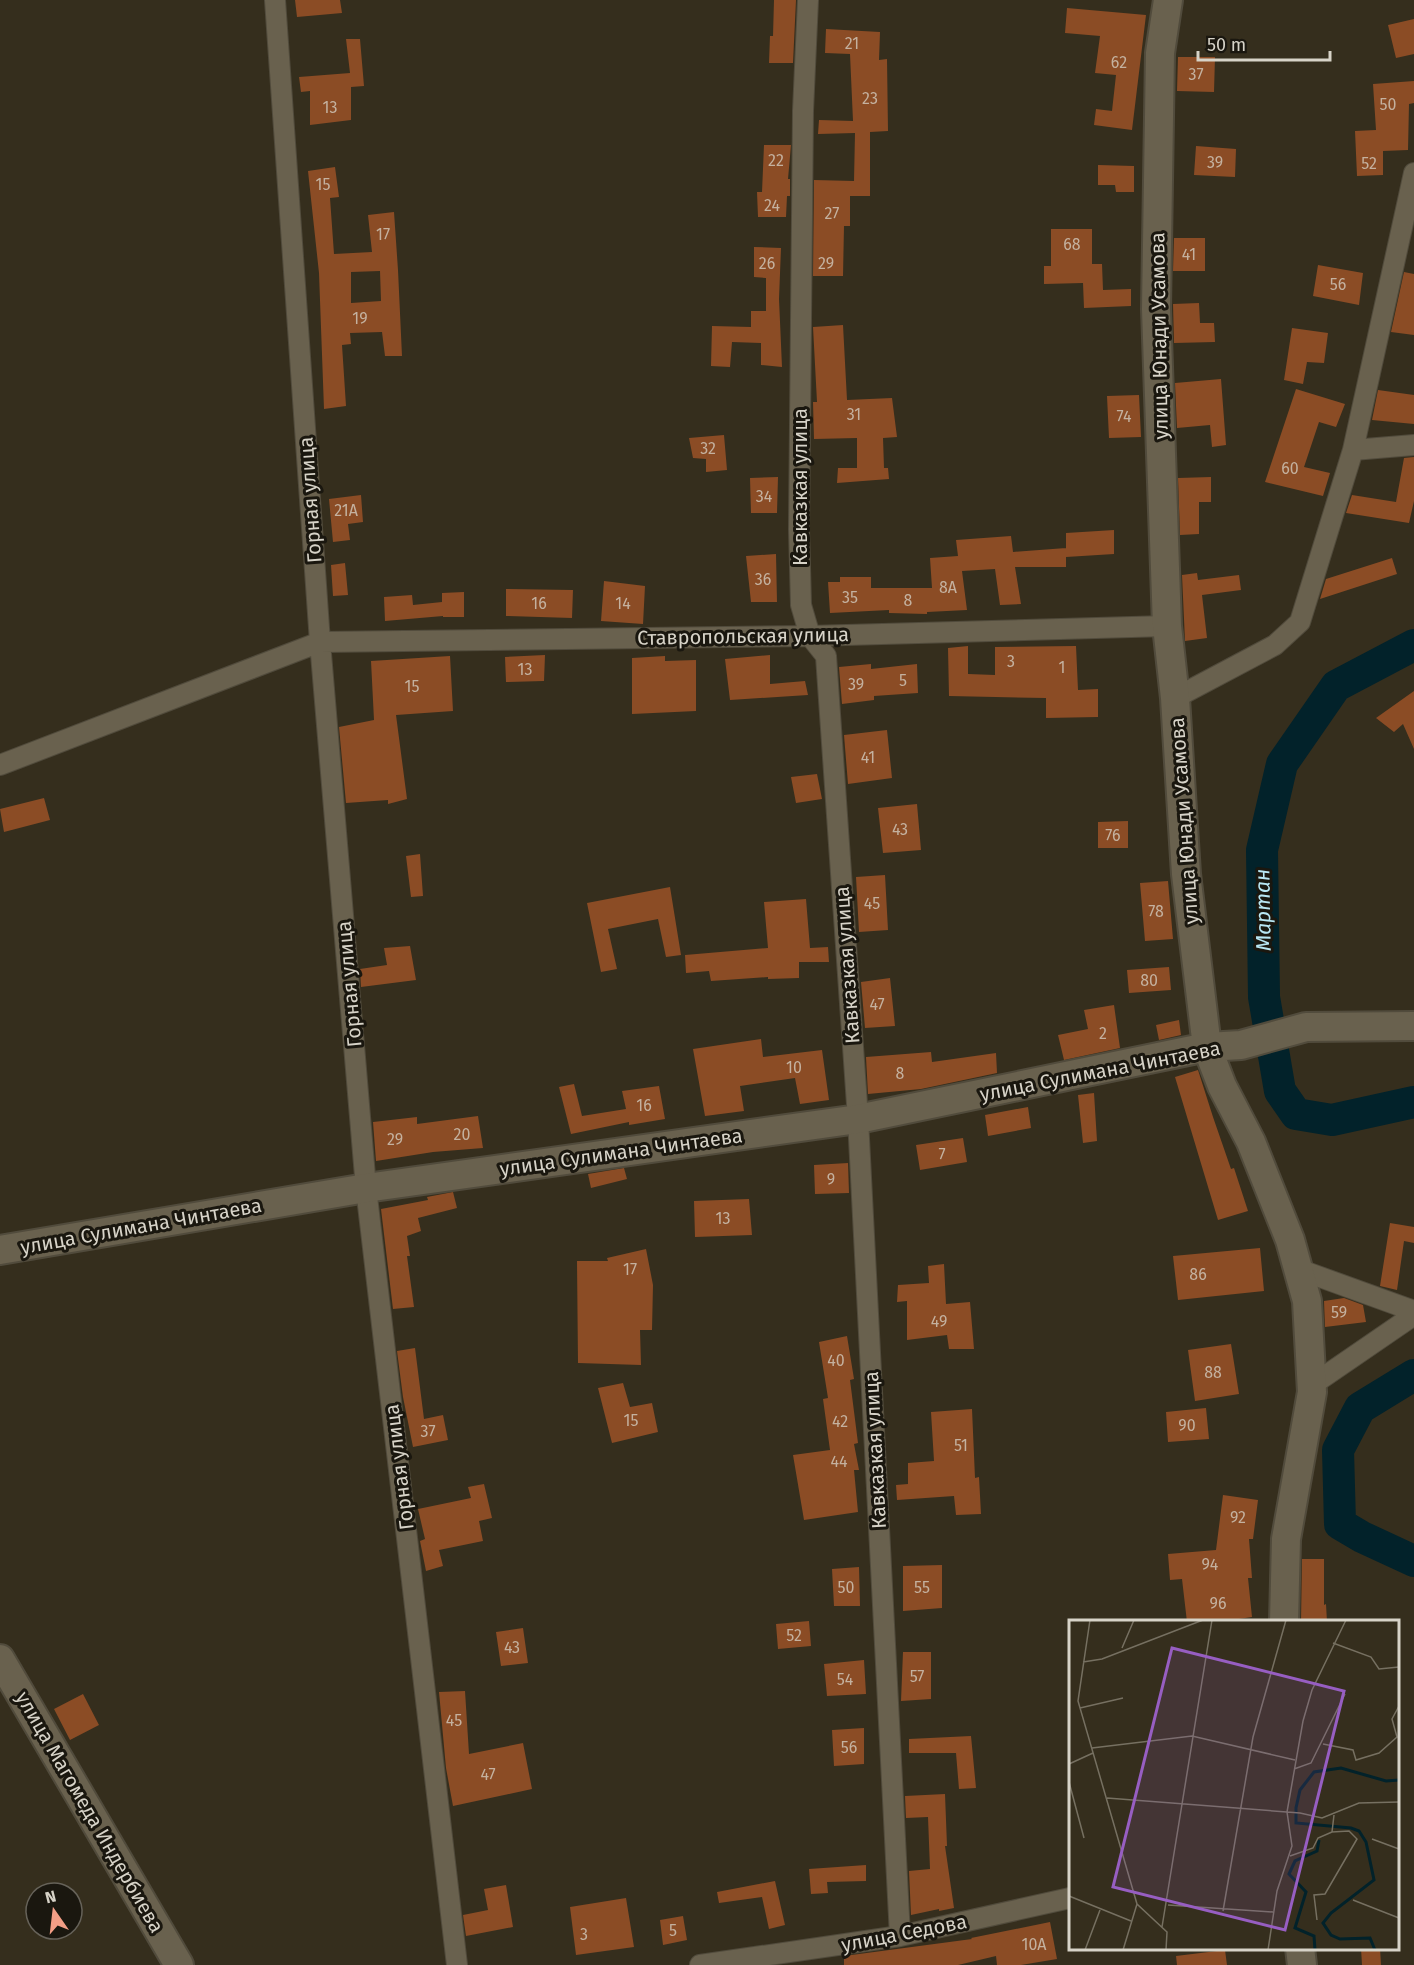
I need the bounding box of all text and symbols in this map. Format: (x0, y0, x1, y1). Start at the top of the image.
scale bar (1198, 24, 1330, 62)
house number: 21 (845, 34, 859, 53)
text: 50 m (1207, 34, 1246, 56)
house number: 62 (1111, 53, 1127, 72)
house number: 37 (1188, 65, 1204, 84)
house number: 23 (862, 89, 878, 108)
house number: 50 (1380, 95, 1397, 114)
house number: 13 (323, 98, 337, 117)
house number: 22 (768, 151, 784, 170)
house number: 39 (1207, 153, 1223, 172)
house number: 52 (1361, 154, 1377, 173)
house number: 15 (316, 175, 330, 194)
house number: 24 (764, 196, 780, 215)
house number: 27 (825, 204, 839, 223)
house number: 17 (376, 225, 390, 244)
street label: улица Юнади Усамова (1145, 232, 1173, 440)
house number: 68 (1063, 235, 1081, 254)
house number: 41 (1182, 245, 1196, 264)
house number: 26 (759, 254, 775, 273)
house number: 29 (818, 254, 834, 273)
house number: 56 (1330, 275, 1346, 294)
house number: 19 (352, 309, 368, 328)
house number: 31 (847, 405, 861, 424)
house number: 74 (1117, 407, 1132, 426)
street label: Кавказкая улица (788, 408, 812, 566)
street label: Горная улица (294, 436, 326, 564)
house number: 32 (700, 439, 716, 458)
house number: 60 (1281, 459, 1299, 478)
house number: 34 (756, 487, 773, 506)
house number: 21А (334, 501, 359, 520)
house number: 36 (755, 570, 771, 589)
house number: 8А (939, 578, 958, 597)
house number: 35 (842, 588, 858, 607)
house number: 8 (904, 591, 913, 610)
house number: 16 (531, 594, 547, 613)
house number: 14 (615, 594, 631, 613)
street label: Ставропольская улица (637, 622, 849, 650)
house number: 3 (1007, 652, 1015, 671)
house number: 1 (1059, 658, 1065, 677)
house number: 13 (518, 660, 532, 679)
house number: 5 (899, 671, 907, 690)
house number: 39 (848, 675, 864, 694)
house number: 15 (405, 677, 419, 696)
street label: улица Юнади Усамова (1165, 717, 1203, 925)
house number: 41 (861, 748, 875, 767)
house number: 43 (892, 820, 908, 839)
house number: 76 (1105, 826, 1121, 845)
water label: Мартан (1249, 869, 1277, 951)
street label: Кавказкая улица (830, 885, 864, 1045)
house number: 45 (864, 894, 880, 913)
house number: 78 (1148, 902, 1164, 921)
street label: Горная улица (332, 920, 366, 1048)
house number: 80 (1140, 971, 1158, 990)
house number: 47 (869, 995, 885, 1014)
house number: 2 (1099, 1024, 1107, 1043)
street label: улица Сулимана Чинтаева (978, 1036, 1222, 1106)
house number: 10 (786, 1058, 802, 1077)
house number: 8 (896, 1064, 905, 1083)
house number: 16 (636, 1096, 652, 1115)
street label: улица Сулимана Чинтаева (498, 1123, 744, 1181)
house number: 20 (454, 1125, 470, 1144)
house number: 29 (387, 1130, 403, 1149)
house number: 7 (938, 1145, 946, 1164)
house number: 9 (827, 1170, 835, 1189)
street label: улица Сулимана Чинтаева (18, 1193, 264, 1259)
house number: 13 (716, 1209, 730, 1228)
house number: 17 (623, 1260, 637, 1279)
house number: 86 (1189, 1265, 1207, 1284)
house number: 59 (1331, 1303, 1347, 1322)
house number: 49 (931, 1312, 947, 1331)
house number: 40 (827, 1351, 845, 1370)
house number: 88 (1204, 1363, 1222, 1382)
street label: Кавказкая улица (859, 1371, 891, 1529)
street label: Горная улица (379, 1403, 419, 1531)
house number: 15 (624, 1411, 638, 1430)
house number: 42 (832, 1412, 848, 1431)
house number: 90 (1178, 1416, 1196, 1435)
house number: 37 (420, 1422, 436, 1441)
house number: 51 (954, 1436, 968, 1455)
house number: 44 (830, 1452, 848, 1471)
house number: 92 (1230, 1508, 1246, 1527)
house number: 94 (1202, 1555, 1219, 1574)
house number: 50 (838, 1578, 855, 1597)
house number: 55 (914, 1578, 930, 1597)
house number: 96 (1210, 1594, 1226, 1613)
inset map (1069, 1620, 1399, 1950)
house number: 52 (786, 1626, 802, 1645)
house number: 43 (504, 1638, 520, 1657)
house number: 57 (910, 1667, 924, 1686)
house number: 54 (837, 1670, 854, 1689)
street label: улица Магомеда Индербиева (11, 1687, 169, 1937)
house number: 45 (446, 1711, 462, 1730)
house number: 56 (841, 1738, 857, 1757)
house number: 47 (480, 1765, 496, 1784)
north arrow (24, 1881, 84, 1941)
text: N (43, 1886, 58, 1907)
street label: улица Седова (839, 1909, 969, 1957)
house number: 5 (669, 1921, 677, 1940)
house number: 3 (580, 1925, 588, 1944)
house number: 10А (1021, 1935, 1047, 1954)

